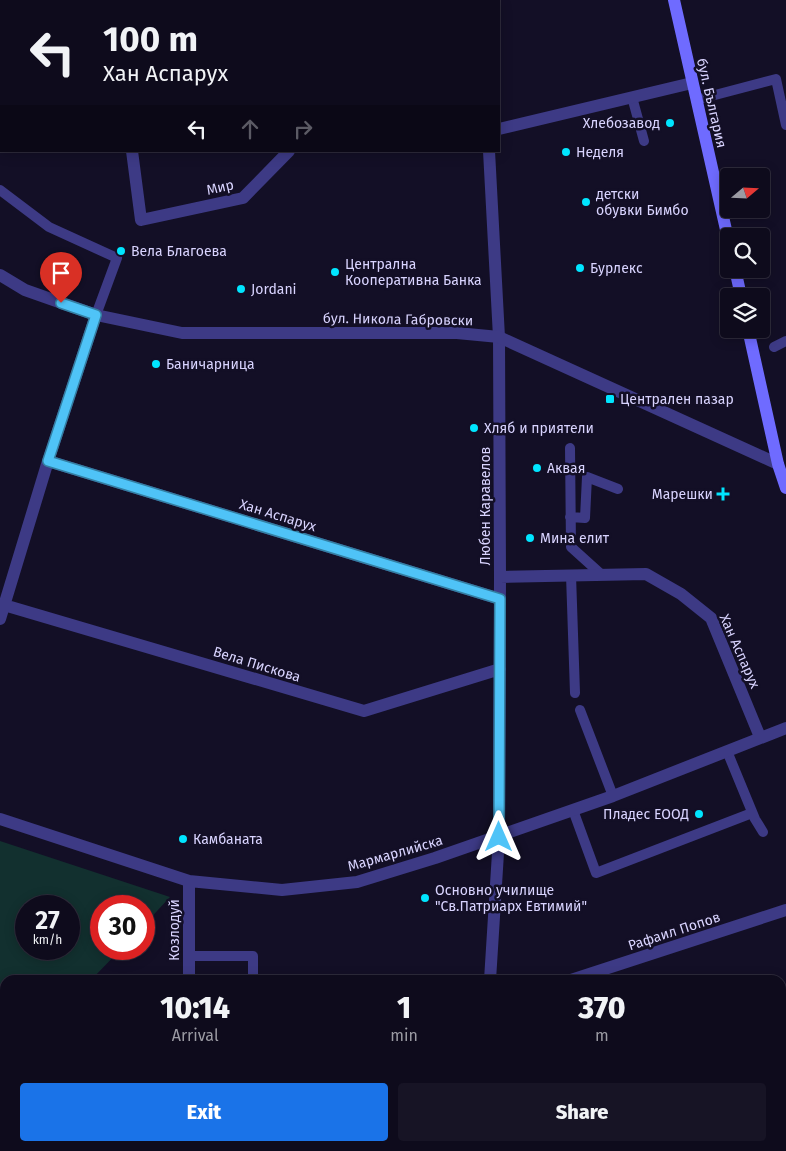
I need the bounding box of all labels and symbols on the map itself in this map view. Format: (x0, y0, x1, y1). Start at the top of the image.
street label: бул. България (693, 57, 730, 150)
place label: Хлебозавод (583, 115, 660, 132)
marker: Хлебозавод (664, 117, 676, 129)
place label: Неделя (576, 144, 624, 161)
marker: Неделя (560, 146, 572, 158)
north arrow (720, 168, 770, 218)
street label: Мир (205, 176, 235, 199)
place label: детски обувки Бимбо (596, 186, 689, 219)
marker: детски обувки Бимбо (580, 196, 592, 208)
place label: Вела Благоева (131, 243, 227, 260)
marker: Вела Благоева (115, 245, 127, 257)
pin (40, 252, 82, 303)
place label: Централна Кооперативна Банка (345, 256, 482, 289)
place label: Бурлекс (590, 260, 643, 277)
marker: Бурлекс (574, 262, 586, 274)
marker: Централна Кооперативна Банка (329, 266, 341, 278)
place label: Jordani (251, 281, 297, 298)
marker: Jordani (235, 283, 247, 295)
street label: бул. Никола Габровски (323, 310, 473, 329)
place label: Баничарница (166, 356, 255, 373)
marker: Баничарница (150, 358, 162, 370)
place label: Централен пазар (620, 391, 734, 408)
marker: Централен пазар (604, 393, 616, 405)
place label: Хляб и приятели (484, 420, 594, 437)
marker: Хляб и приятели (468, 422, 480, 434)
street label: Любен Каравелов (477, 446, 494, 566)
place label: Аквая (547, 460, 585, 477)
marker: Аквая (531, 462, 543, 474)
place label: Марешки (652, 486, 713, 503)
marker: Марешки (717, 488, 729, 500)
street label: Хан Аспарух (237, 496, 319, 535)
place label: Мина елит (540, 530, 610, 547)
marker: Мина елит (524, 532, 536, 544)
street label: Хан Аспарух (716, 611, 764, 691)
street label: Вела Пискова (211, 643, 303, 686)
place label: Пладес ЕООД (603, 806, 689, 823)
marker: Пладес ЕООД (693, 808, 705, 820)
position arrow (472, 810, 524, 862)
place label: Камбаната (193, 831, 263, 848)
street label: Мармарлийска (346, 832, 445, 875)
marker: Камбаната (177, 833, 189, 845)
place label: Основно училище "Св.Патриарх Евтимий" (435, 882, 587, 915)
marker: Основно училище "Св.Патриарх Евтимий" (419, 892, 431, 904)
speed limit sign: 30 (90, 895, 155, 960)
street label: Козлодуй (166, 899, 183, 961)
street label: Рафаил Попов (626, 909, 723, 954)

